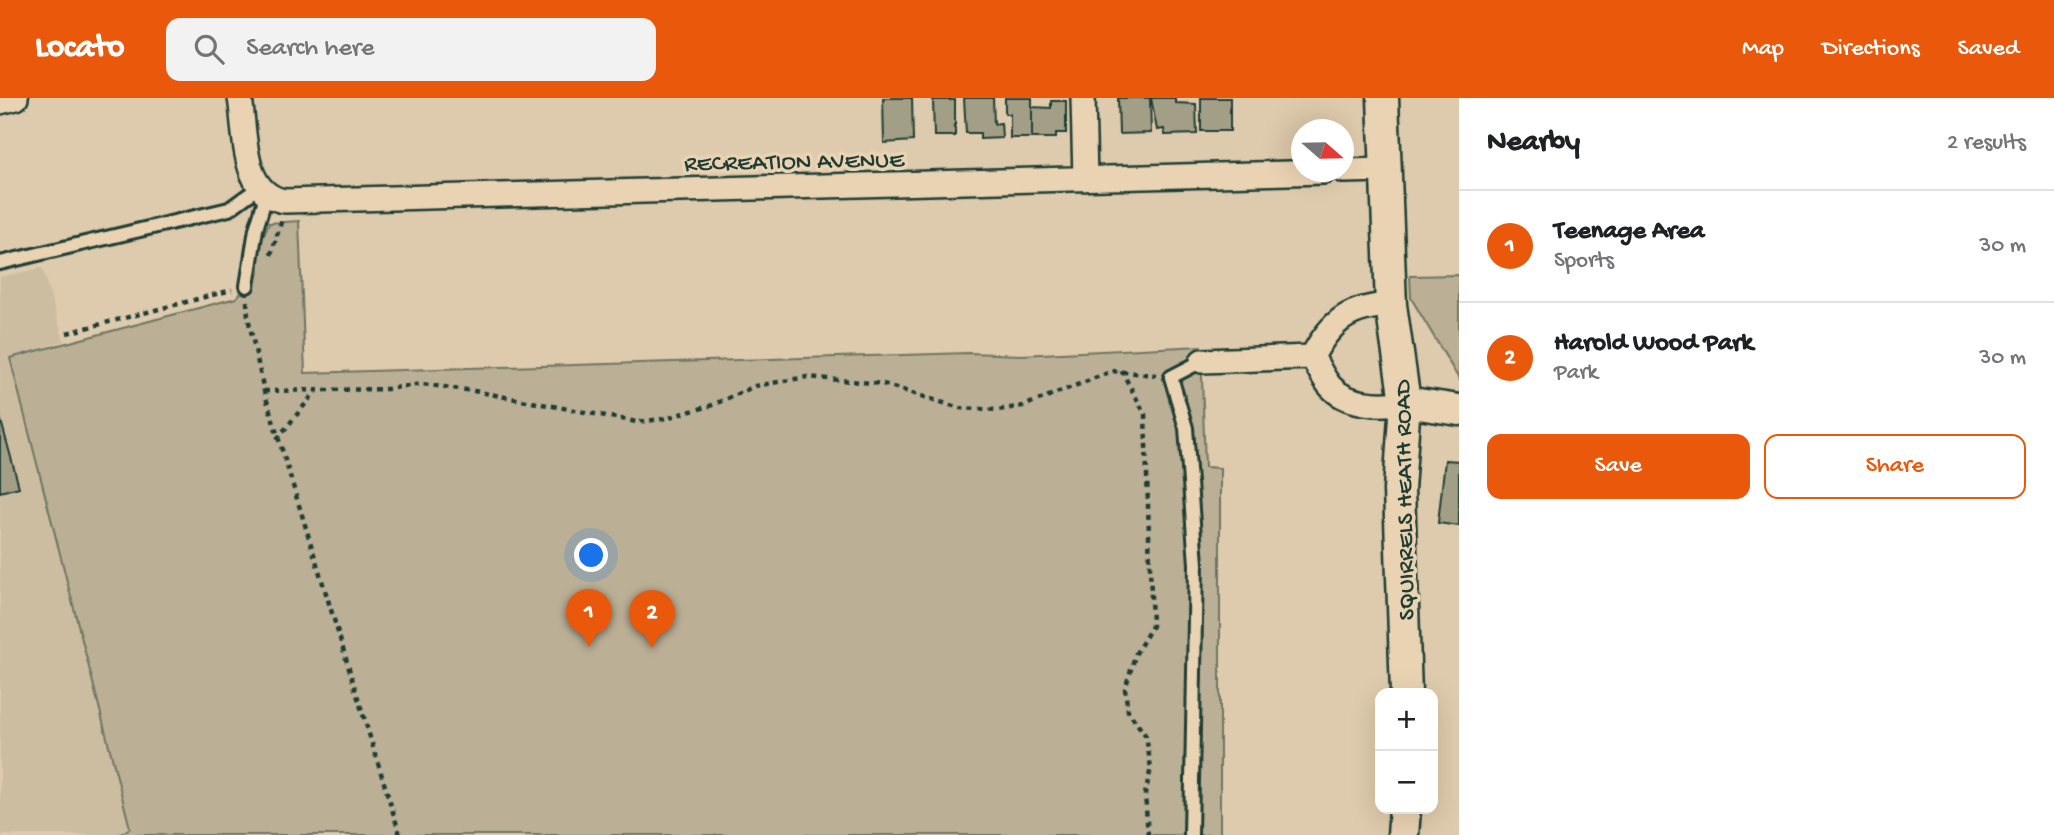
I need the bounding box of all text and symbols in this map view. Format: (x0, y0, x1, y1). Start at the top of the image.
search box (166, 18, 656, 81)
text: Locato (35, 30, 124, 68)
icon: search (190, 30, 228, 68)
text: Search here (246, 34, 374, 65)
text: Map (1742, 35, 1784, 64)
text: Directions (1822, 35, 1920, 64)
text: Saved (1958, 35, 2019, 64)
north arrow (1291, 119, 1354, 182)
text: Nearby (1487, 126, 1580, 161)
text: 2 results (1947, 130, 2026, 157)
street label: RECREATION AVENUE (684, 147, 905, 180)
text: Teenage Area (1554, 217, 1704, 248)
text: 1 (1505, 233, 1515, 260)
text: 30 m (1979, 233, 2026, 260)
text: Sports (1554, 248, 1614, 275)
text: Harold Wood Park (1554, 329, 1753, 360)
text: 2 (1504, 345, 1516, 372)
text: 30 m (1979, 345, 2026, 372)
text: Park (1554, 360, 1598, 387)
street label: SQUIRRELS HEATH ROAD (1390, 379, 1423, 621)
button: Save (1487, 434, 1750, 499)
button: Share (1764, 434, 2026, 499)
your location (574, 538, 608, 572)
pin: 1 (566, 589, 612, 647)
pin: 2 (629, 590, 675, 648)
map controls (1375, 688, 1438, 814)
button: + (1375, 688, 1438, 751)
button: − (1375, 751, 1438, 814)

